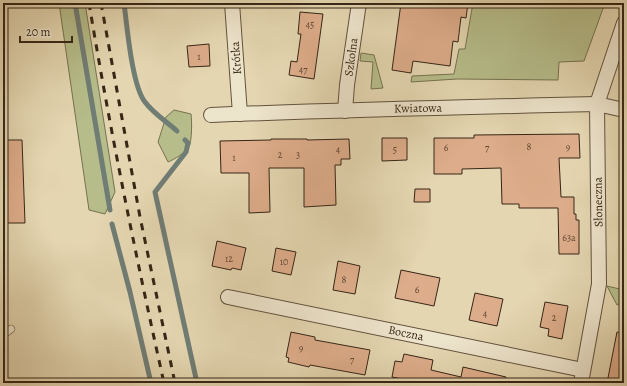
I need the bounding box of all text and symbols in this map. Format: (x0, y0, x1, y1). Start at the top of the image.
scale bar (20, 18, 72, 44)
house number: 45 (306, 18, 314, 31)
text: 20 m (26, 24, 50, 40)
street label: Szkolna (340, 36, 362, 77)
street label: Krótka (227, 40, 245, 75)
house number: 1 (197, 50, 201, 63)
house number: 47 (299, 63, 308, 76)
street label: Kwiatowa (394, 100, 443, 116)
house number: 8 (527, 140, 532, 153)
house number: 9 (566, 140, 571, 153)
house number: 6 (444, 141, 449, 154)
house number: 7 (485, 141, 490, 154)
house number: 4 (336, 143, 341, 156)
house number: 5 (393, 143, 397, 156)
house number: 2 (278, 148, 283, 161)
house number: 3 (296, 148, 300, 161)
house number: 1 (232, 151, 236, 164)
street label: Słoneczna (590, 176, 606, 227)
house number: 63a (562, 231, 576, 244)
house number: 12 (225, 252, 233, 265)
house number: 10 (280, 255, 288, 268)
house number: 8 (342, 273, 347, 286)
house number: 6 (415, 283, 420, 296)
house number: 4 (483, 307, 488, 320)
house number: 2 (552, 311, 557, 324)
street label: Boczna (387, 321, 426, 345)
house number: 9 (299, 341, 304, 354)
house number: 7 (350, 353, 355, 366)

